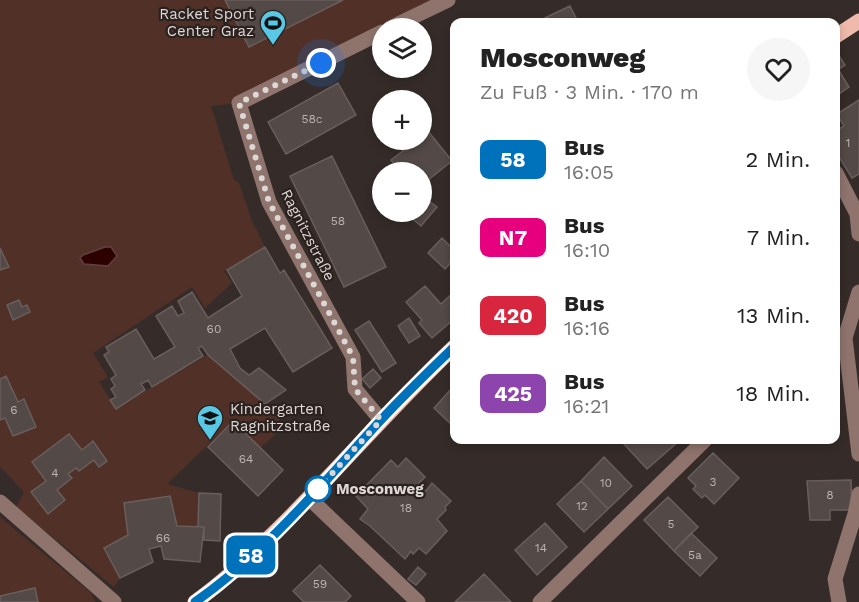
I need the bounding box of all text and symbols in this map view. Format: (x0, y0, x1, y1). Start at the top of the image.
place label: Racket Sport Center Graz (159, 5, 255, 40)
sports icon: Racket Sport Center Graz (258, 8, 288, 46)
map controls (372, 18, 432, 222)
button: layers (372, 18, 432, 78)
button: heart (747, 38, 810, 101)
text: Mosconweg (480, 41, 645, 74)
your location (306, 48, 336, 78)
text: Zu Fuß · 3 Min. · 170 m (480, 80, 699, 104)
button: + (372, 90, 432, 150)
house number: 58c (301, 112, 323, 126)
text: Bus (564, 135, 604, 160)
house number: 1 (846, 136, 850, 150)
text: 58 (500, 147, 526, 172)
text: 2 Min. (746, 147, 810, 172)
text: 16:05 (564, 160, 614, 184)
button: − (372, 162, 432, 222)
street label: Ragnitzstraße (277, 186, 339, 284)
text: Bus (564, 213, 604, 238)
house number: 58 (331, 214, 345, 228)
text: N7 (499, 225, 527, 250)
text: 7 Min. (747, 225, 810, 250)
text: 16:10 (564, 238, 610, 262)
text: Bus (564, 291, 604, 316)
text: 420 (493, 303, 533, 328)
text: 13 Min. (737, 303, 810, 328)
text: 16:16 (564, 316, 610, 340)
house number: 60 (207, 322, 221, 336)
text: Bus (564, 369, 604, 394)
text: 425 (494, 381, 532, 406)
text: 18 Min. (736, 381, 810, 406)
text: 16:21 (564, 394, 609, 418)
place label: Kindergarten Ragnitzstraße (230, 400, 331, 435)
house number: 6 (10, 403, 18, 417)
school or university icon: Kindergarten Ragnitzstraße (195, 403, 225, 441)
house number: 64 (239, 452, 253, 466)
house number: 4 (51, 466, 59, 480)
house number: 3 (710, 475, 717, 489)
marker: Mosconweg (305, 476, 331, 502)
house number: 10 (600, 476, 612, 490)
place label: Mosconweg (336, 480, 424, 498)
house number: 8 (826, 488, 834, 502)
house number: 12 (576, 499, 588, 513)
house number: 18 (400, 501, 412, 515)
house number: 5 (668, 517, 675, 531)
house number: 66 (156, 531, 170, 545)
line badge: 58 (224, 536, 278, 574)
house number: 14 (535, 541, 547, 555)
text: 58 (238, 543, 264, 568)
house number: 5a (688, 548, 702, 562)
house number: 59 (313, 577, 327, 591)

